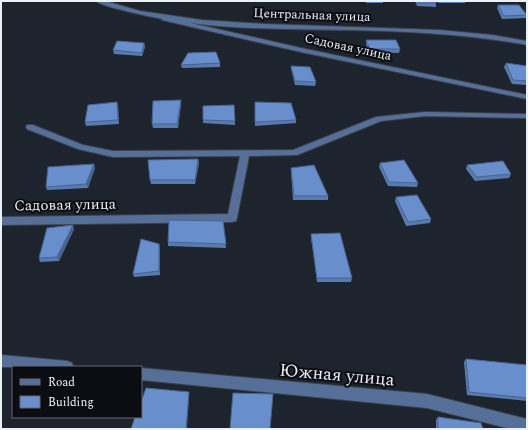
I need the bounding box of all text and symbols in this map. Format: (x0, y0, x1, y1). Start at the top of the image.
street label: Центральная улица (253, 3, 372, 27)
street label: Садовая улица (303, 28, 394, 66)
street label: Садовая улица (14, 193, 117, 217)
street label: Южная улица (278, 357, 396, 393)
legend (12, 366, 142, 418)
text: Road (48, 373, 75, 392)
text: Building (48, 393, 94, 412)

